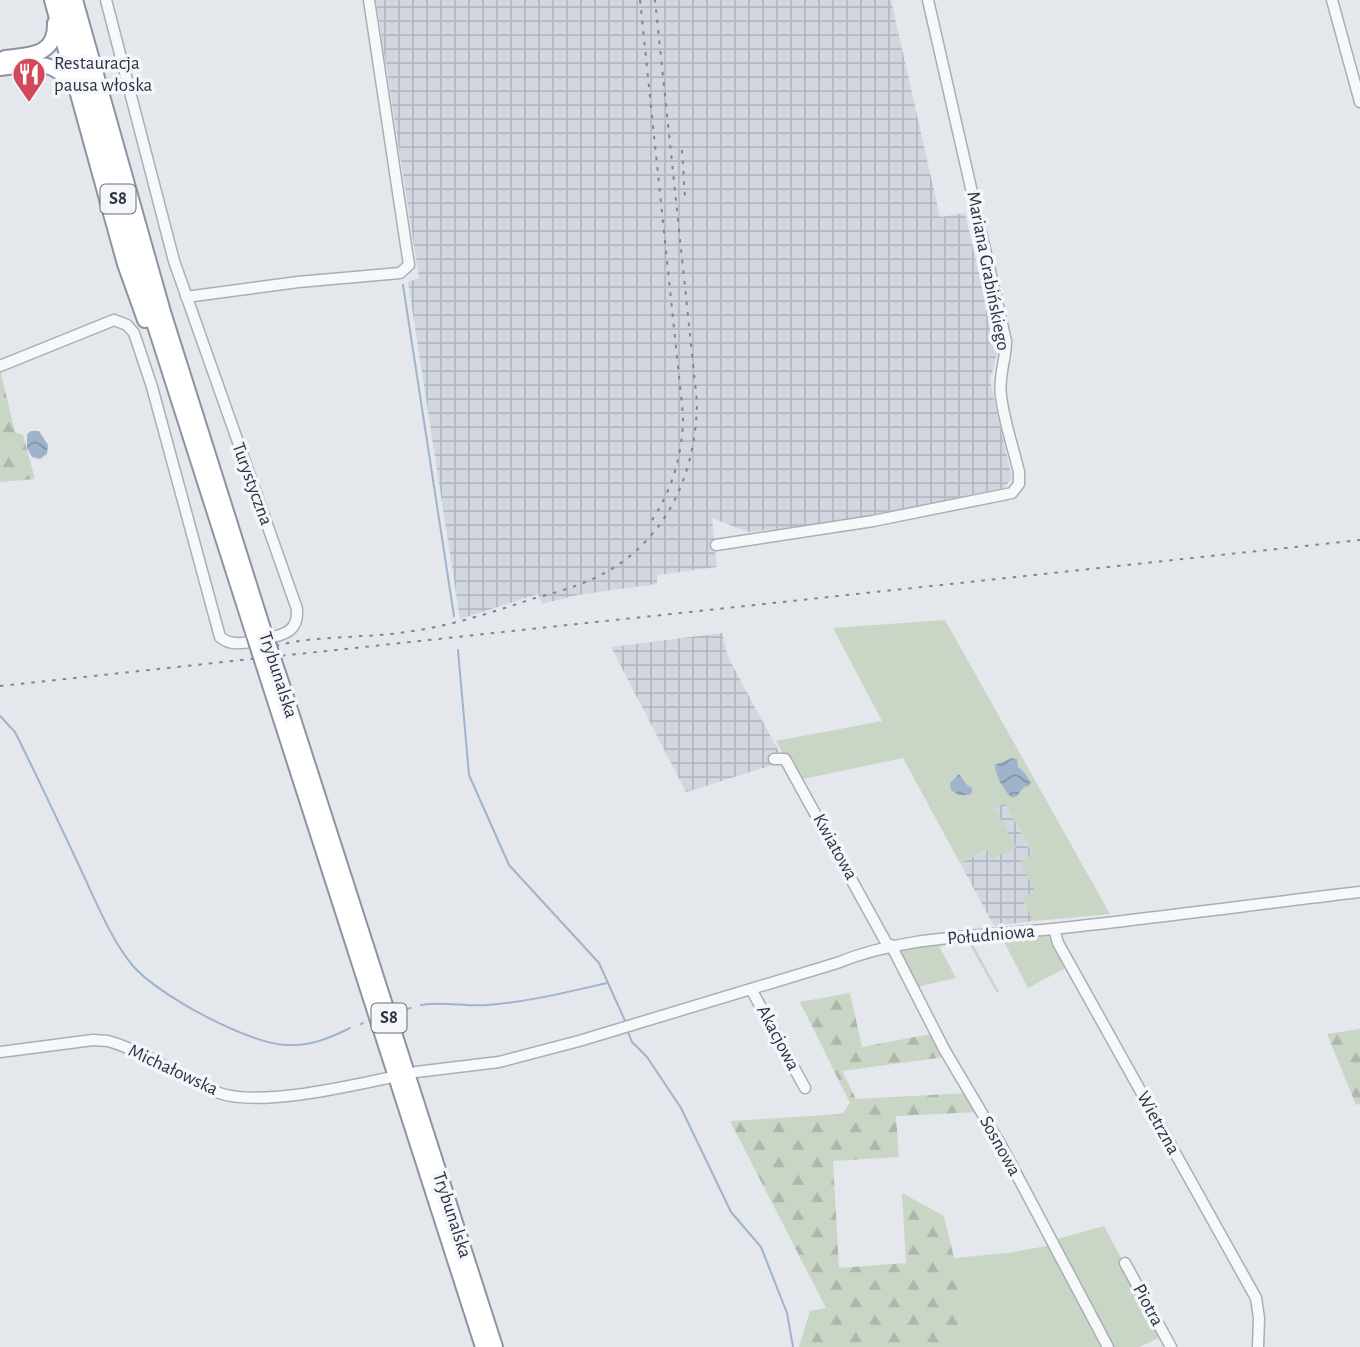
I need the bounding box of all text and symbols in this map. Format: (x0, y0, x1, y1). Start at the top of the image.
place label: Restauracja pausa włoska (54, 54, 152, 95)
restaurant icon: Restauracja pausa włoska (10, 55, 48, 104)
road number: S8 (100, 184, 136, 214)
street label: Mariana Grabińskiego (963, 190, 1013, 352)
street label: Turystyczna (228, 440, 276, 528)
street label: Trybunalska (255, 630, 301, 721)
street label: Kwiatowa (809, 811, 861, 883)
street label: Południowa (947, 922, 1036, 948)
street label: Akacjowa (753, 1002, 803, 1074)
road number: S8 (372, 1003, 406, 1032)
street label: Michałowska (125, 1041, 221, 1099)
street label: Wietrzna (1133, 1088, 1183, 1158)
street label: Sosnowa (976, 1113, 1024, 1179)
street label: Trybunalska (429, 1170, 475, 1261)
street label: Piotra (1129, 1281, 1167, 1329)

